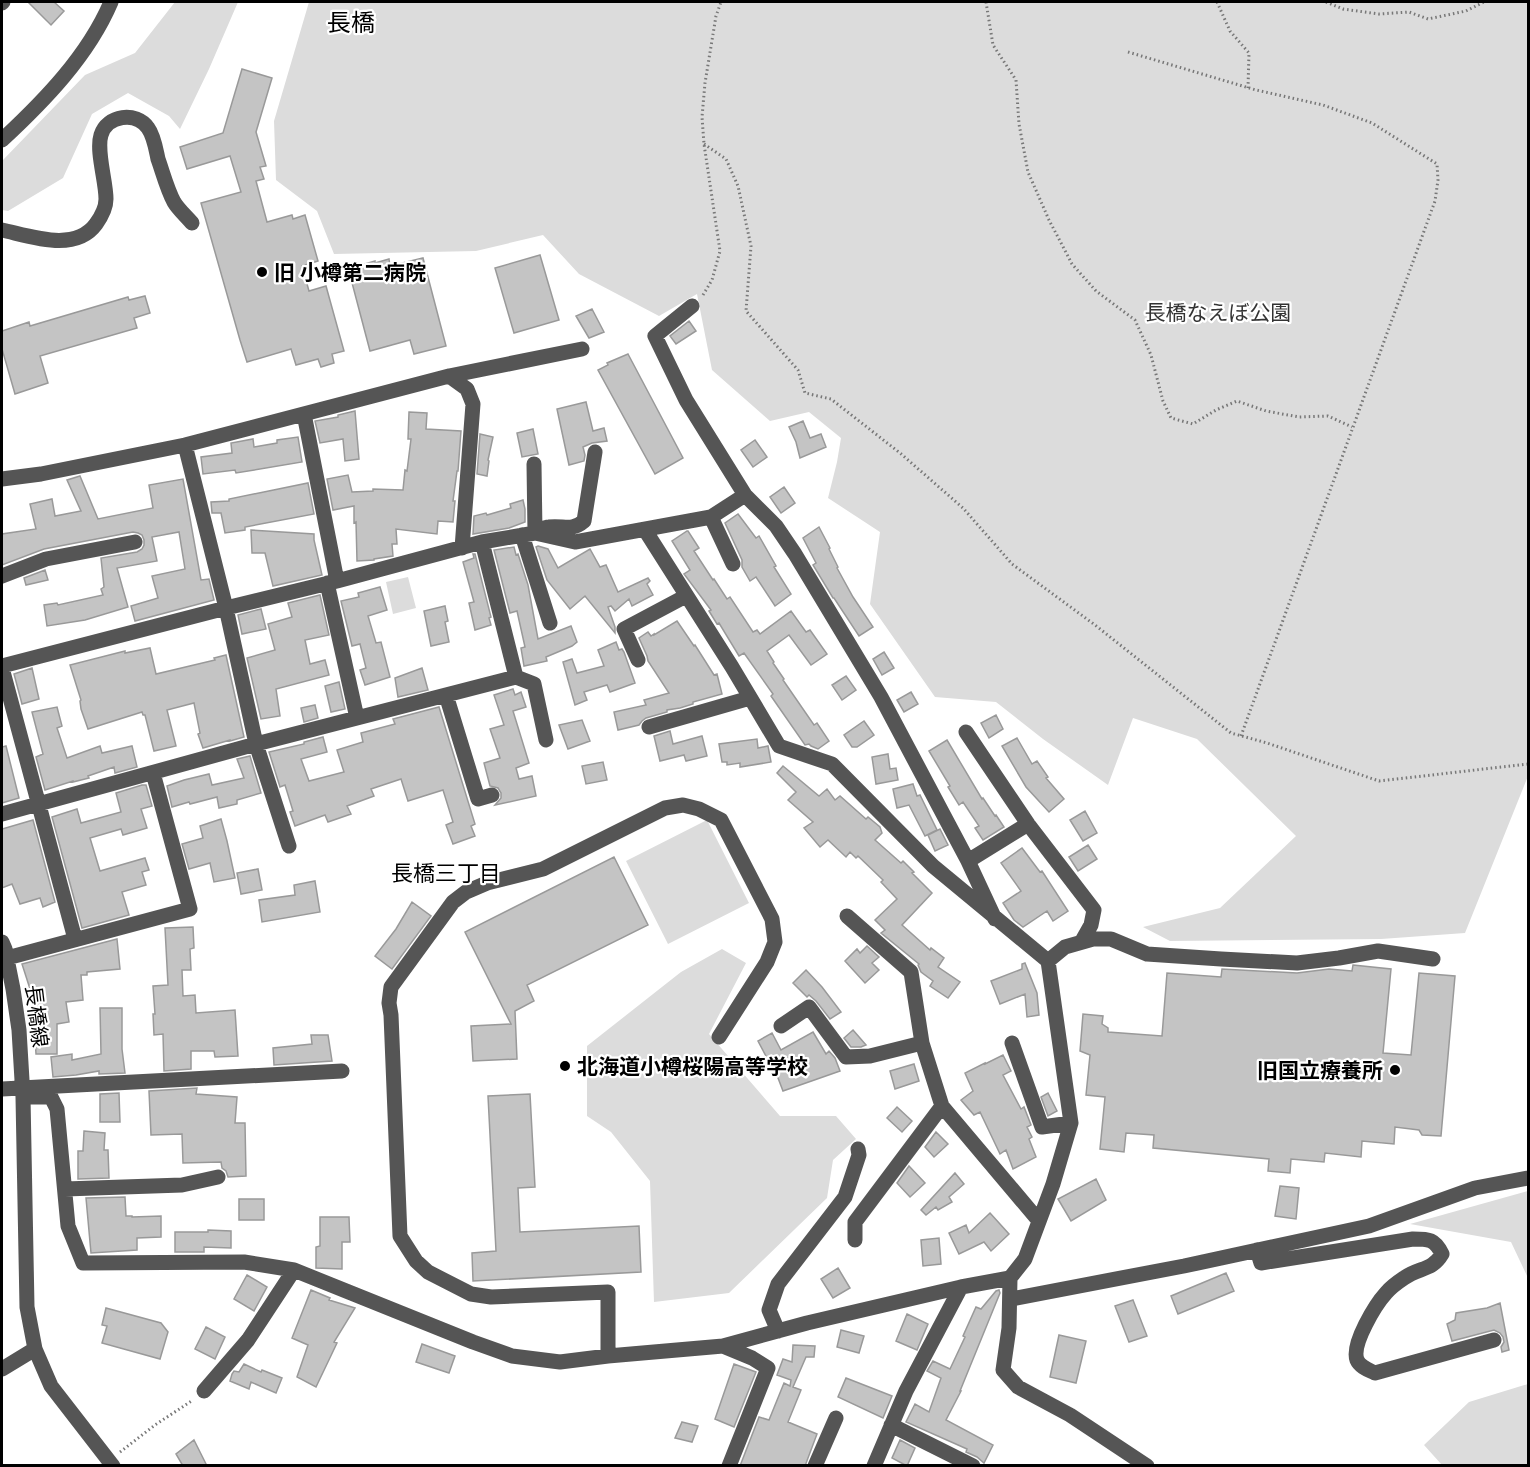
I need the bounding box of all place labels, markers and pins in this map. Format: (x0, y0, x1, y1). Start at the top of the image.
place label: 旧 小樽第二病院 (274, 260, 426, 285)
marker: 旧 小樽第二病院 (255, 265, 269, 279)
place label: 北海道小樽桜陽高等学校 (577, 1054, 808, 1079)
place label: 旧国立療養所 (1257, 1058, 1383, 1083)
marker: 北海道小樽桜陽高等学校 (558, 1059, 572, 1073)
marker: 旧国立療養所 (1388, 1063, 1402, 1077)

